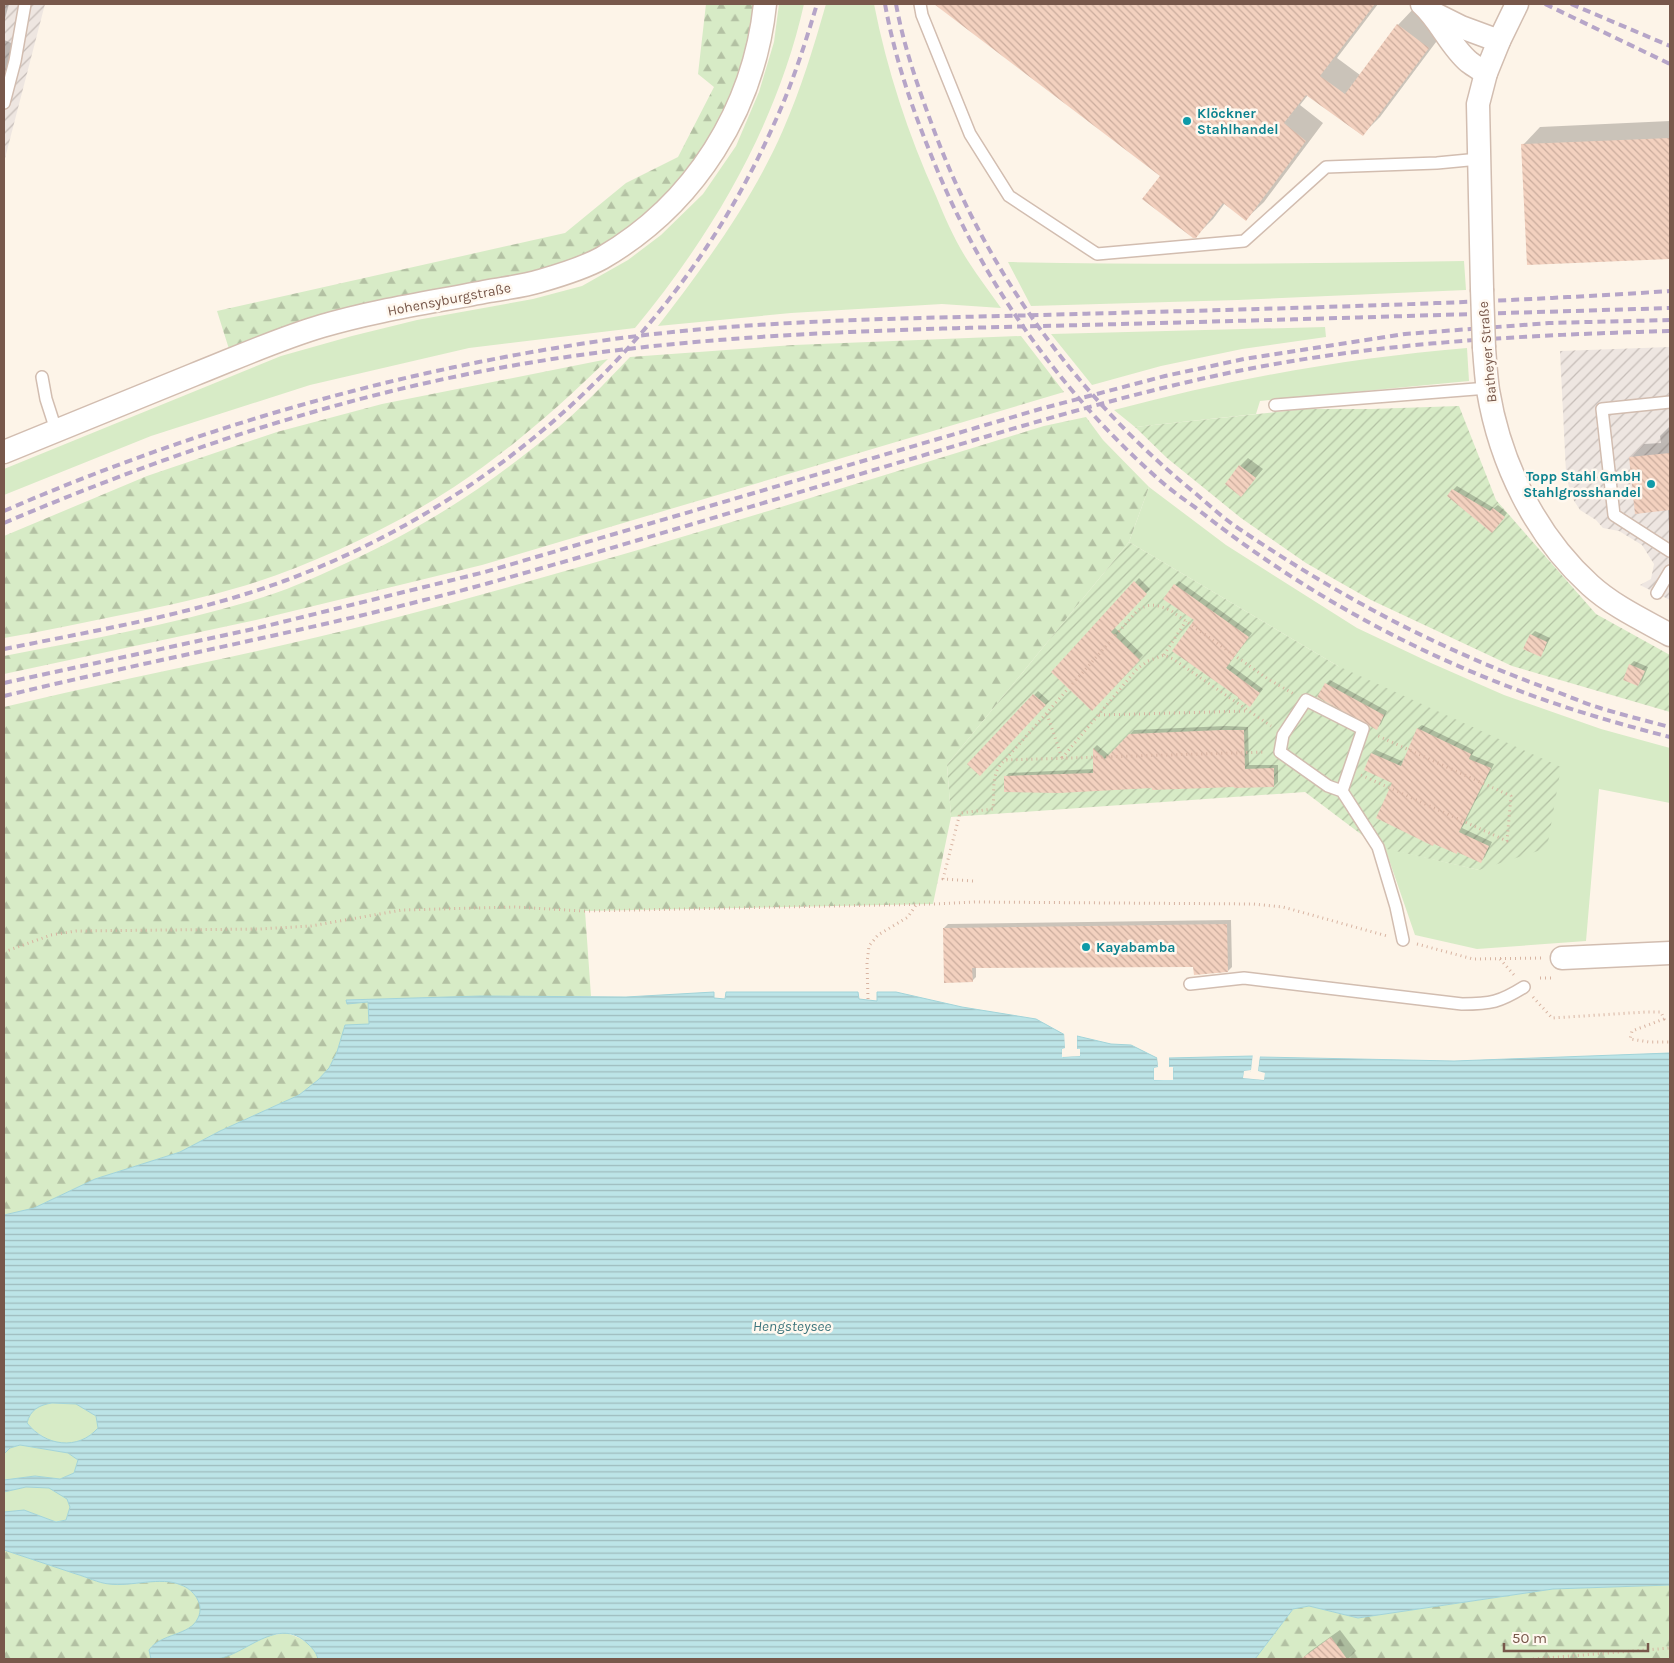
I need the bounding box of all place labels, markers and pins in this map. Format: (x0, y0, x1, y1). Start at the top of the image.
place label: Klöckner Stahlhandel (1197, 105, 1279, 138)
marker: Klöckner Stahlhandel (1181, 115, 1193, 127)
place label: Topp Stahl GmbH Stahlgrosshandel (1523, 468, 1641, 501)
marker: Topp Stahl GmbH Stahlgrosshandel (1645, 478, 1657, 490)
place label: Kayabamba (1096, 939, 1175, 956)
marker: Kayabamba (1080, 941, 1092, 953)

